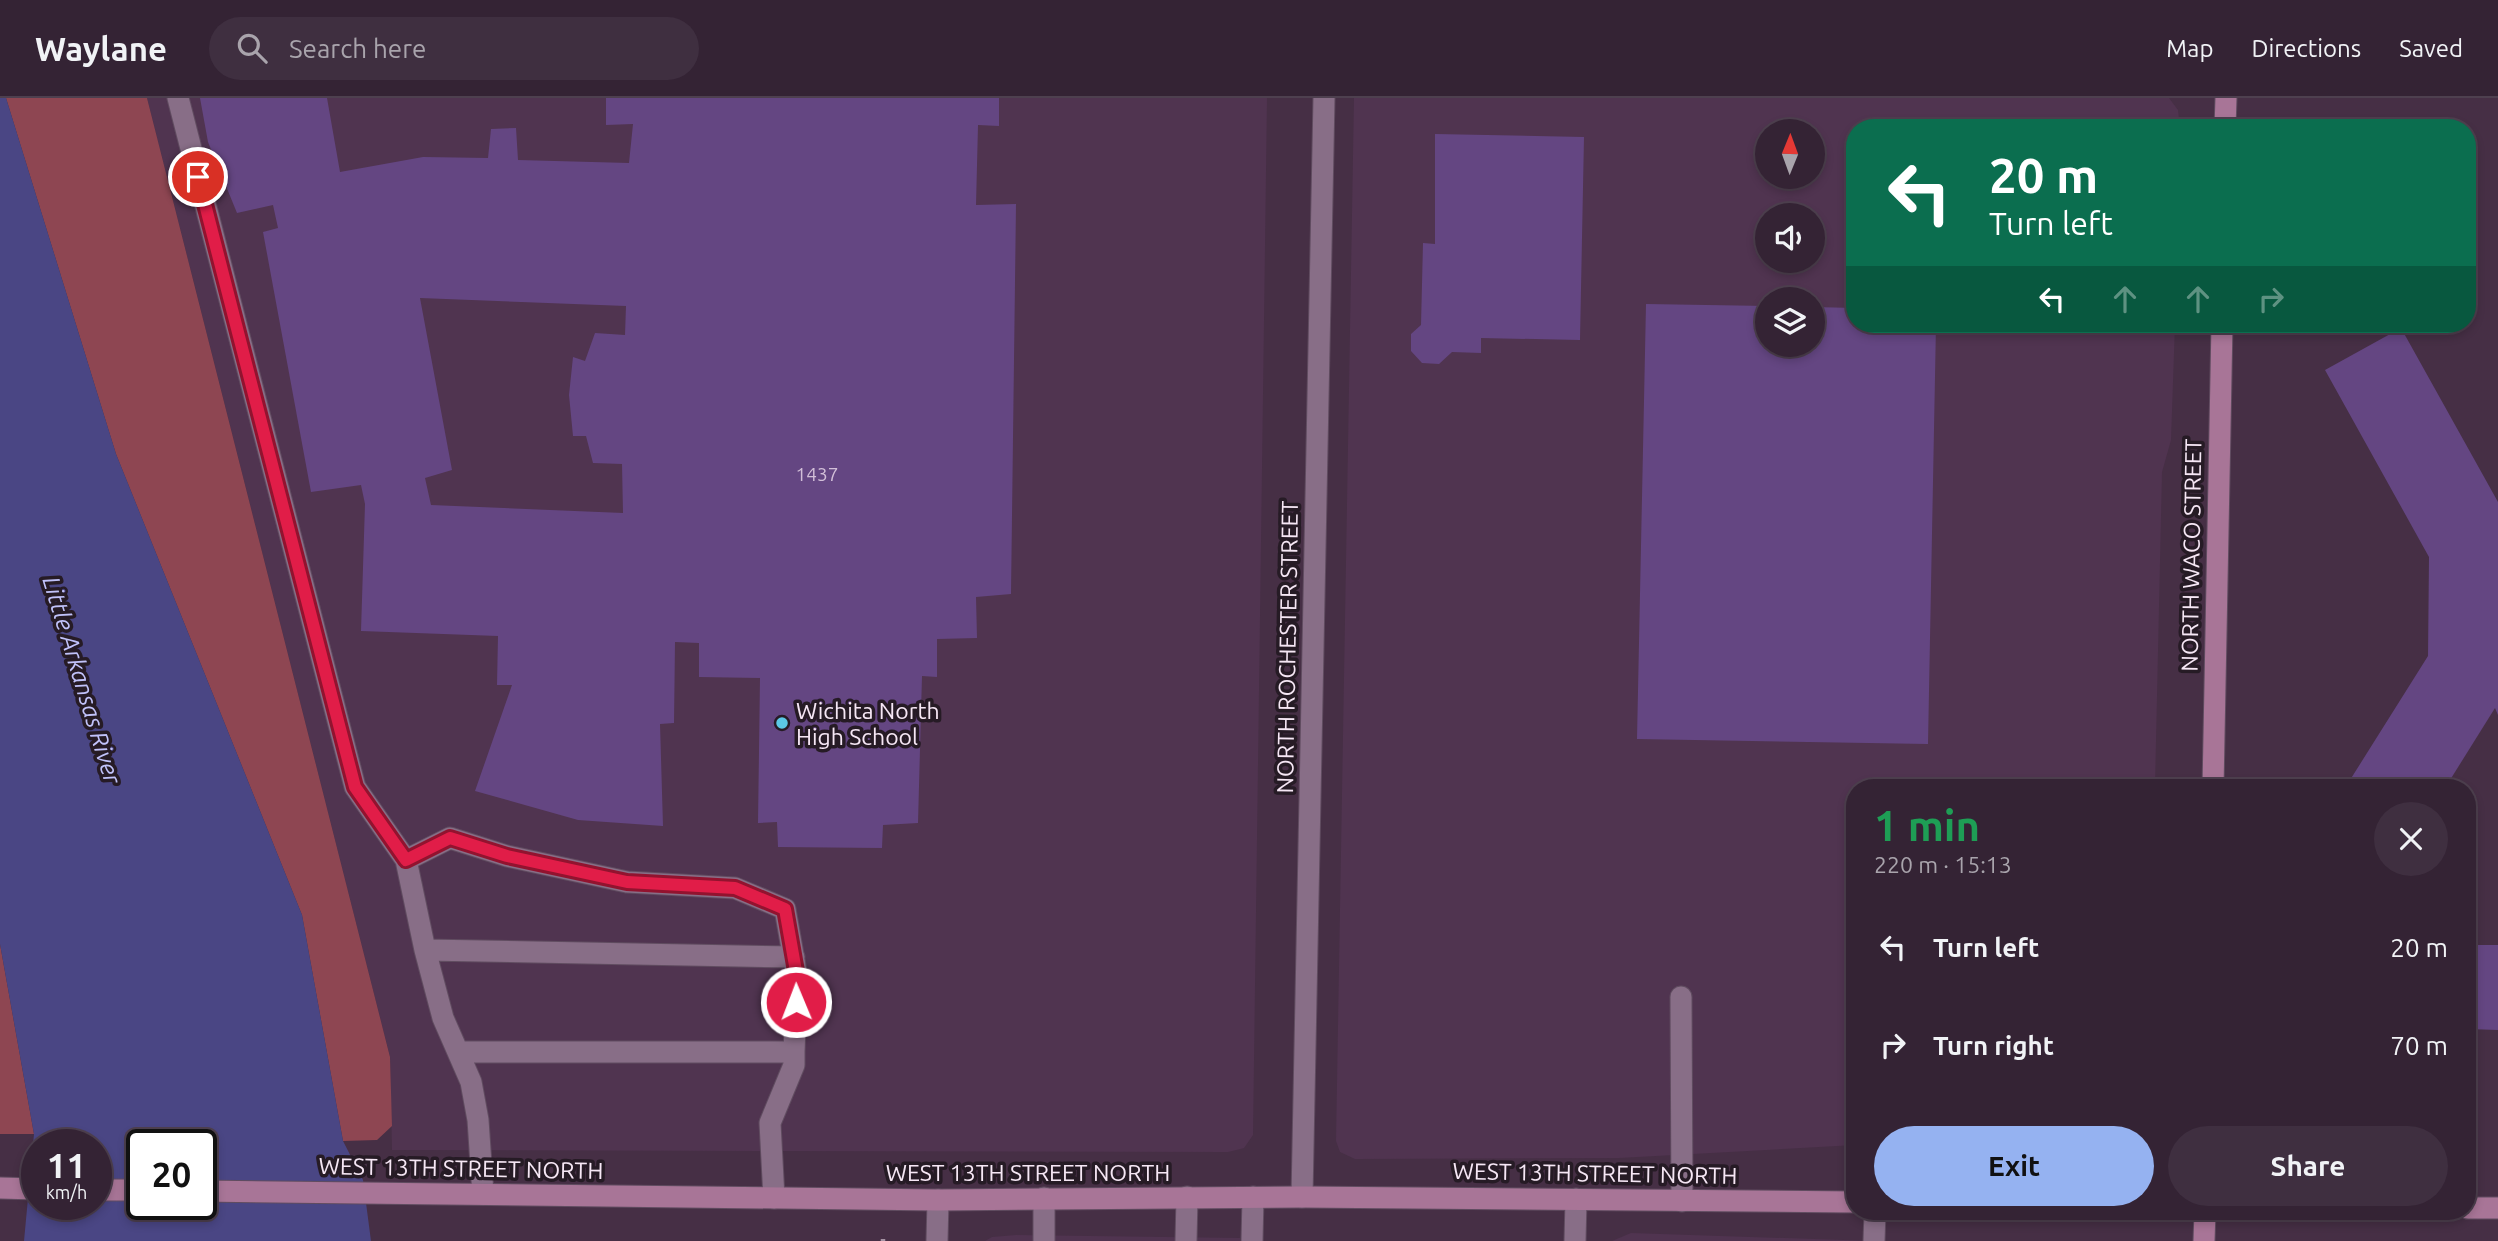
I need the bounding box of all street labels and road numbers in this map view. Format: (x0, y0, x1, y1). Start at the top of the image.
street label: NORTH WACO STREET (2176, 438, 2206, 672)
street label: NORTH ROCHESTER STREET (1272, 500, 1302, 794)
street label: WEST 13TH STREET NORTH (318, 1153, 604, 1183)
street label: WEST 13TH STREET NORTH (1452, 1158, 1738, 1188)
street label: WEST 13TH STREET NORTH (886, 1160, 1170, 1185)

